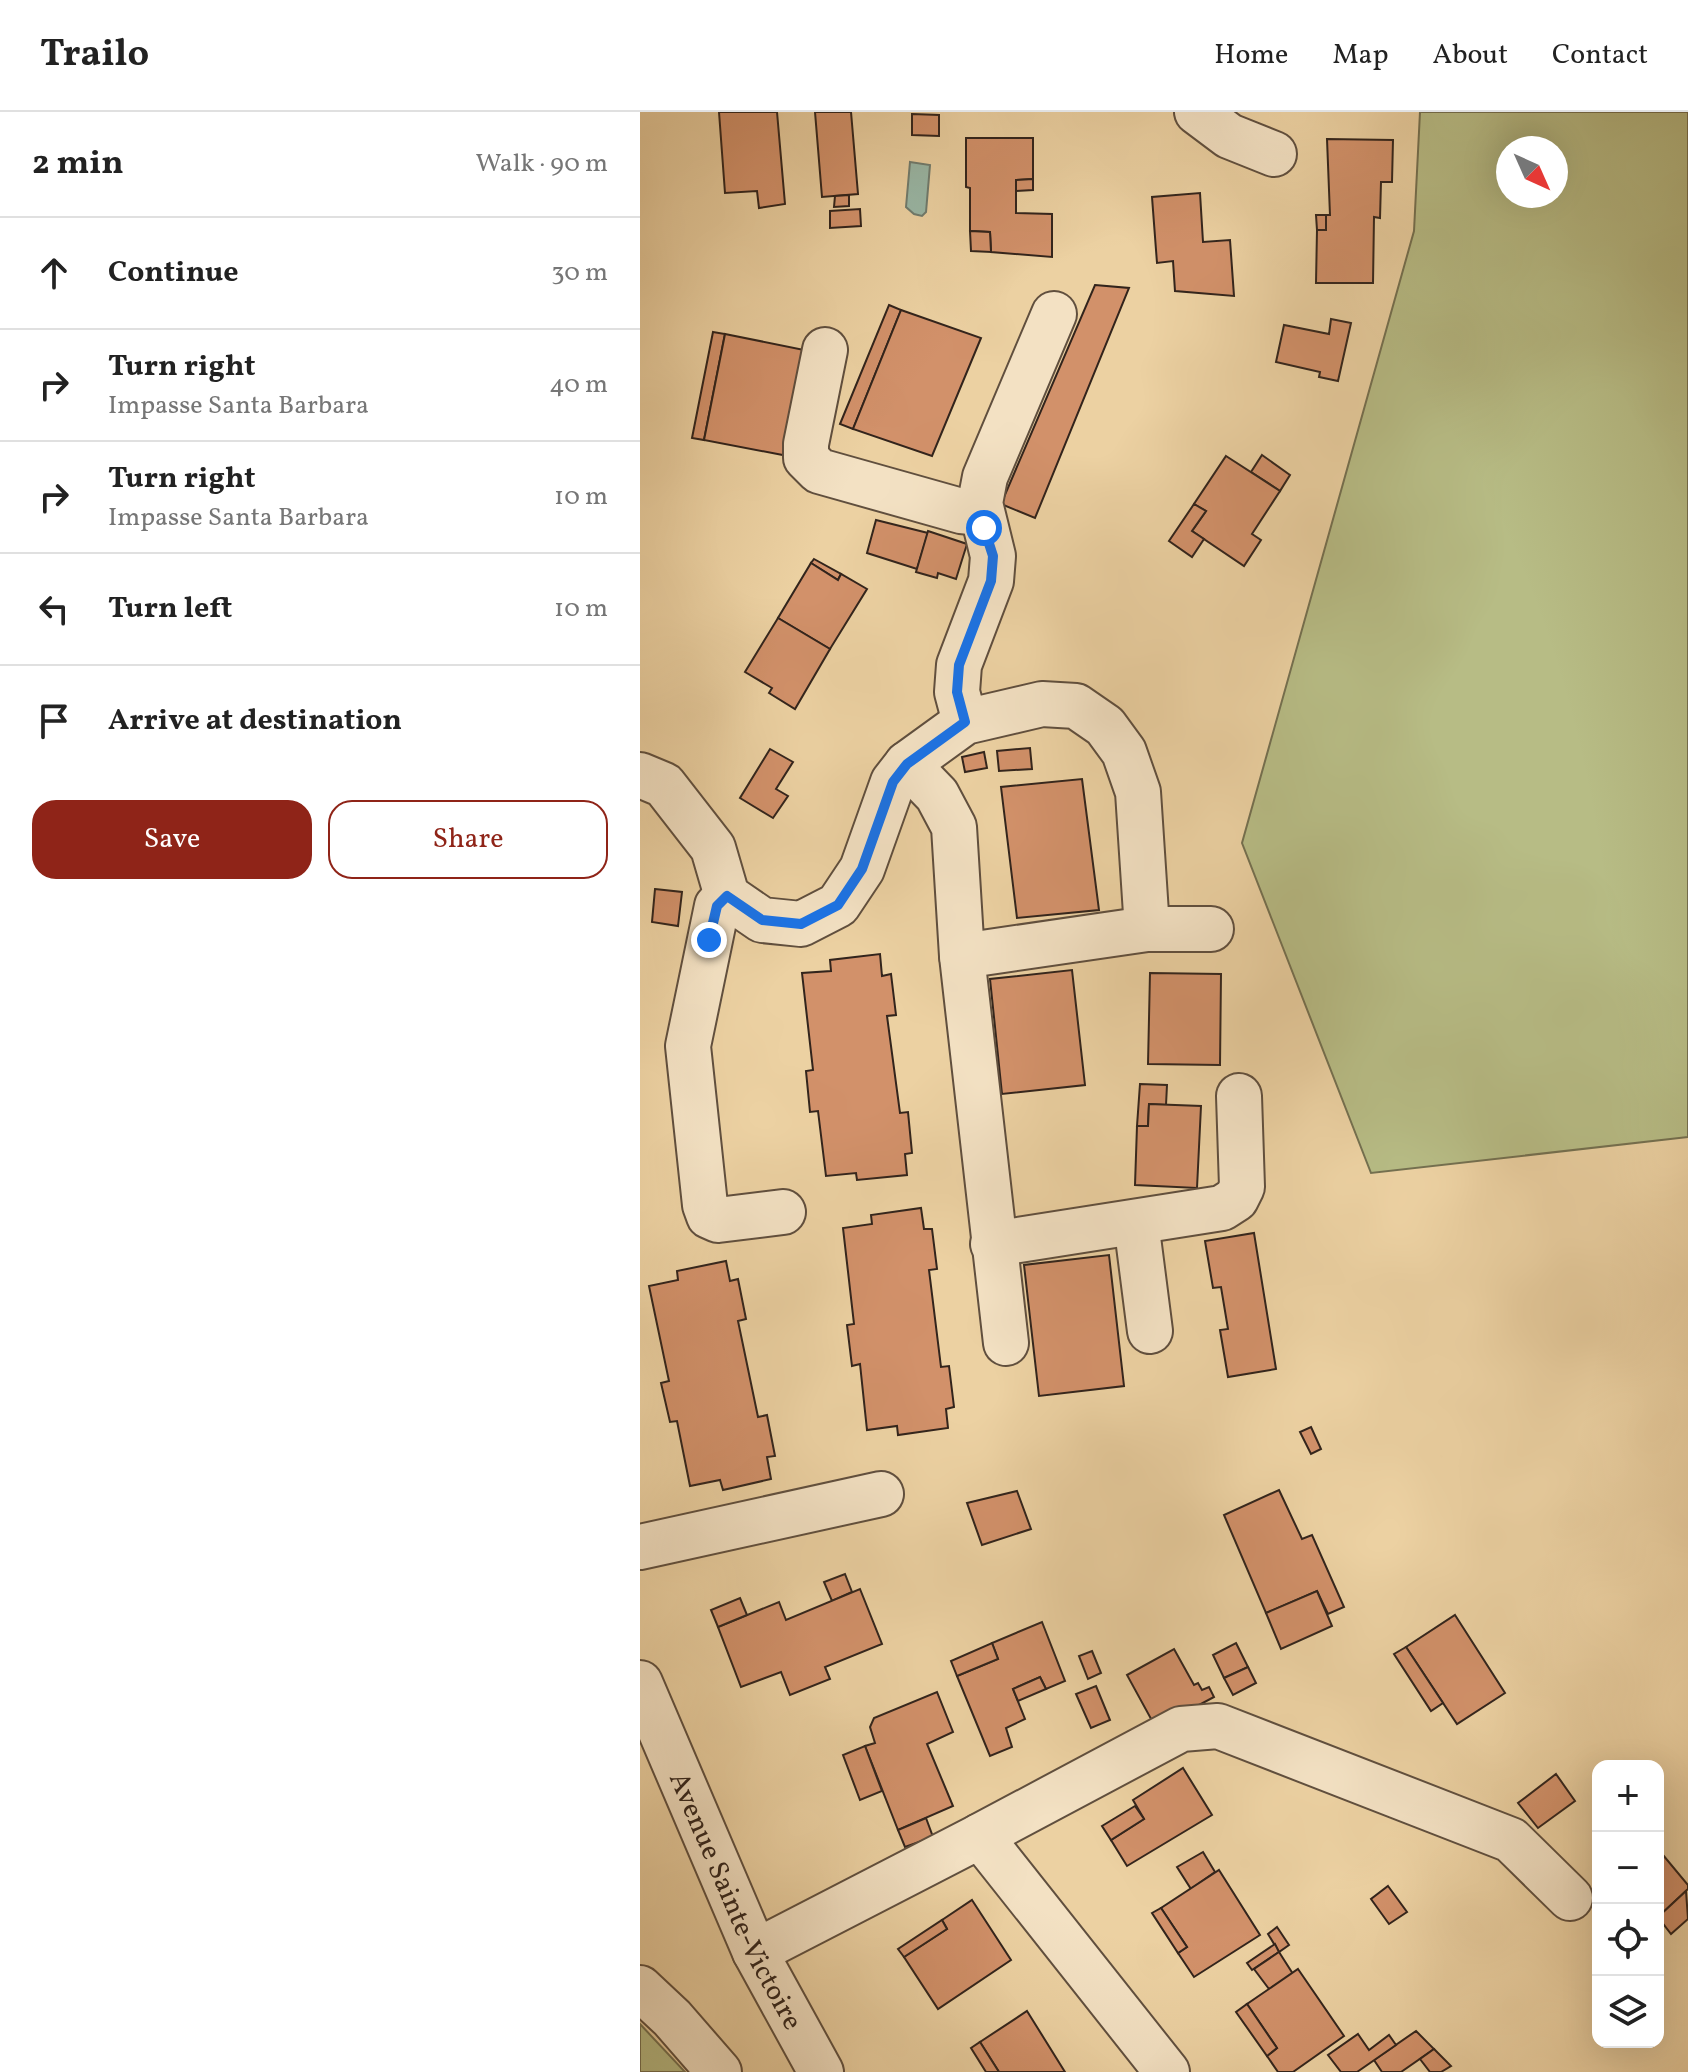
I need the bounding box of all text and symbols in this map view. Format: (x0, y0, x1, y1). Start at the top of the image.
text: Trailo (40, 29, 149, 82)
text: Home (1214, 36, 1288, 75)
text: Map (1332, 36, 1388, 75)
text: About (1432, 36, 1508, 75)
text: Contact (1552, 36, 1648, 75)
north arrow (1496, 136, 1568, 208)
text: 2 min (32, 141, 124, 188)
text: Walk · 90 m (476, 146, 608, 182)
icon: ahead (32, 251, 76, 295)
text: Continue (108, 252, 239, 294)
text: 30 m (551, 255, 608, 291)
text: Turn right (108, 346, 256, 388)
icon: right (32, 363, 76, 407)
text: 40 m (549, 367, 608, 403)
text: Impasse Santa Barbara (108, 388, 369, 424)
text: Turn right (108, 458, 256, 500)
icon: right (32, 475, 76, 519)
text: 10 m (554, 479, 608, 515)
text: Impasse Santa Barbara (108, 500, 369, 536)
route start (966, 510, 1002, 546)
icon: left (32, 587, 76, 631)
text: Turn left (108, 588, 232, 630)
text: 10 m (554, 591, 608, 627)
icon: arrive (32, 699, 76, 743)
text: Arrive at destination (108, 700, 402, 742)
button: Save (32, 800, 312, 879)
button: Share (328, 800, 608, 879)
route end (691, 922, 727, 958)
map controls (1592, 1760, 1664, 2048)
button: + (1592, 1760, 1664, 1832)
street label: Avenue Sainte-Victoire (658, 1766, 811, 2037)
button: − (1592, 1832, 1664, 1904)
button: locate (1592, 1904, 1664, 1976)
button: layers (1592, 1976, 1664, 2048)

